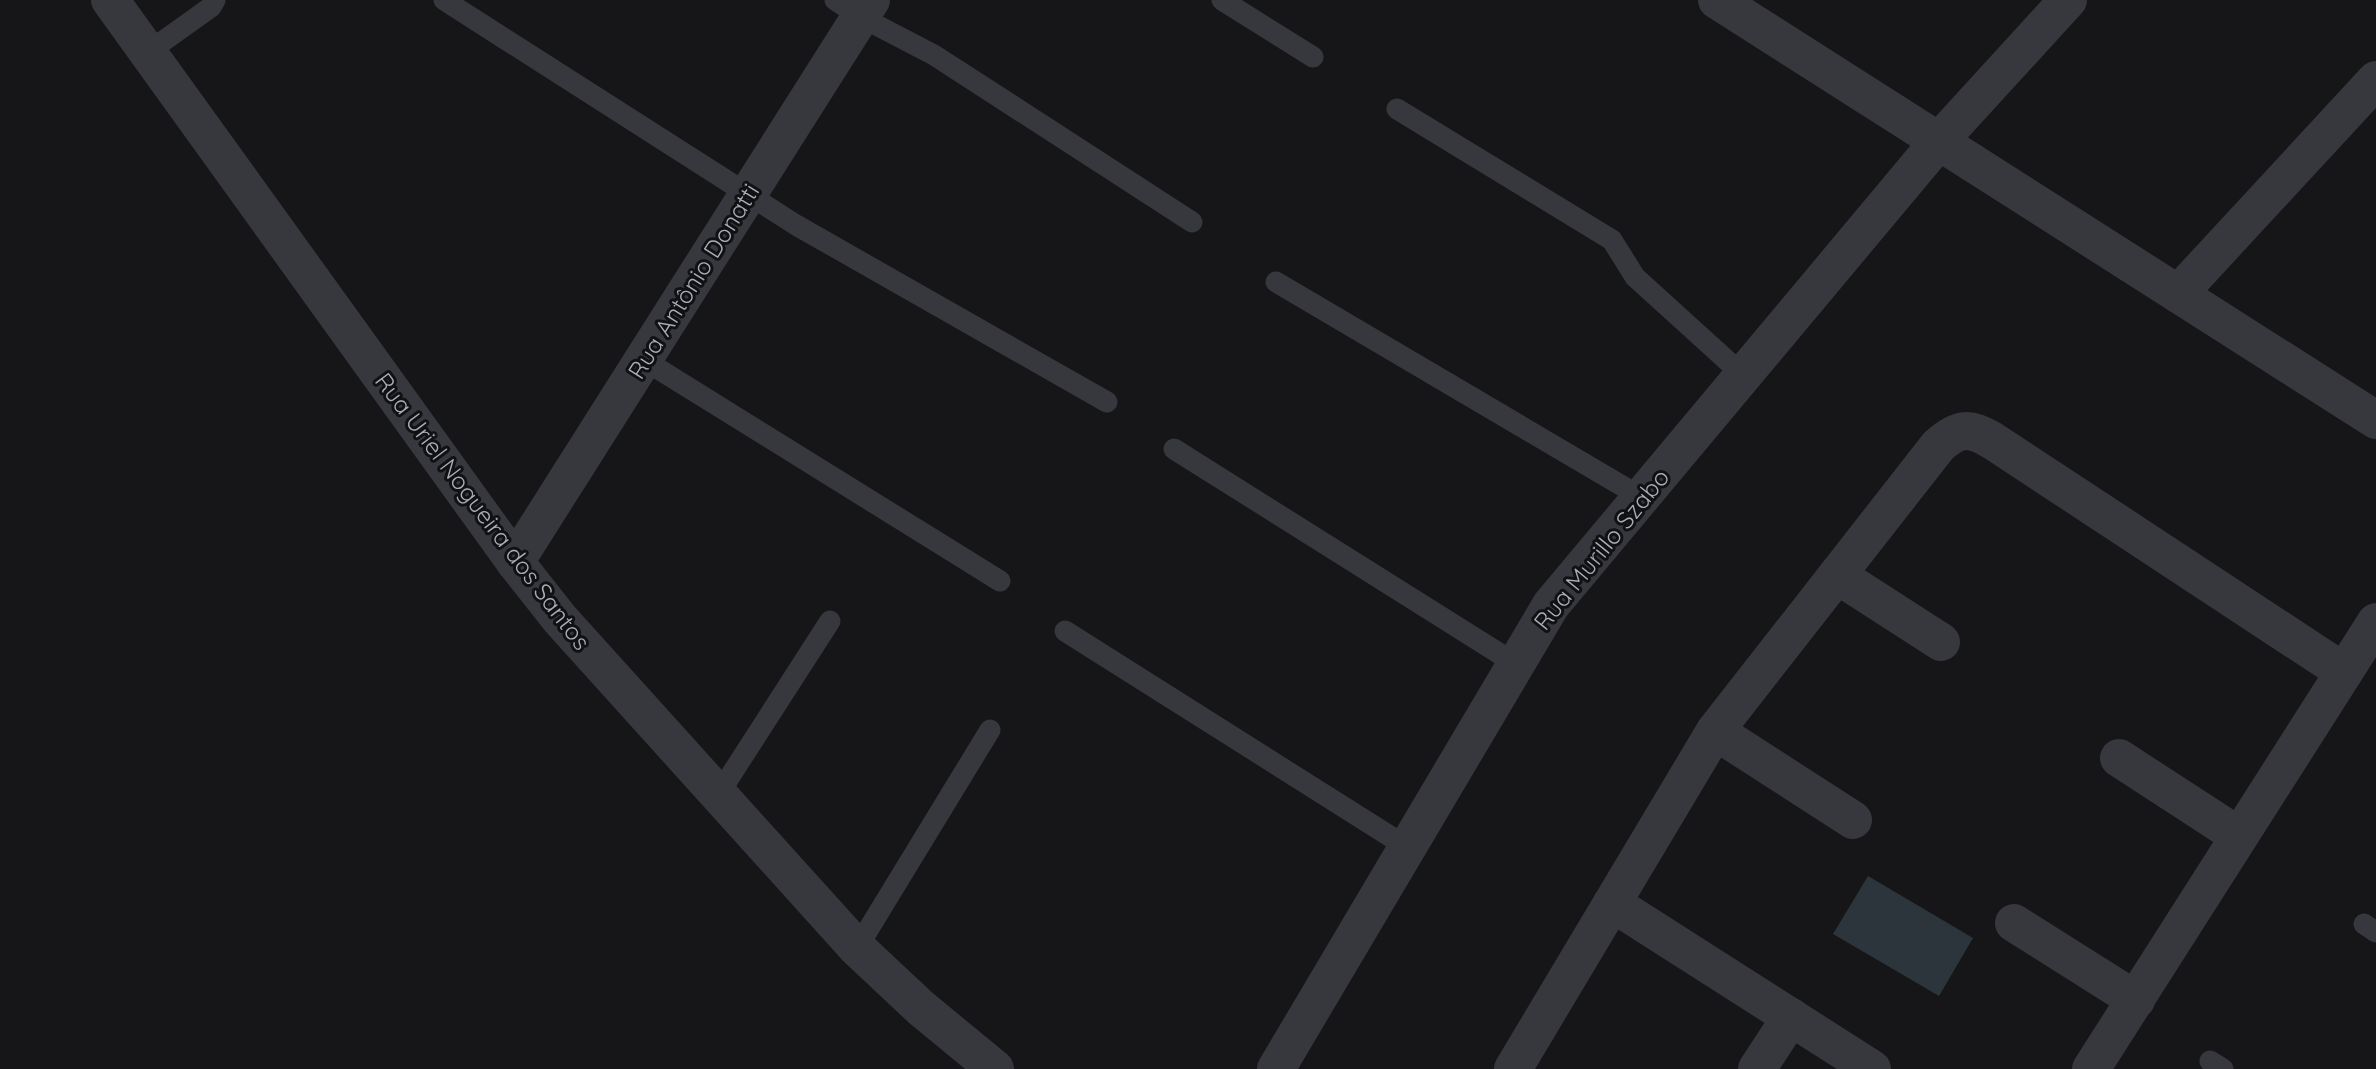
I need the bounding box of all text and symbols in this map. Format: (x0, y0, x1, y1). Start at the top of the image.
street label: Rua Antônio Donatti (621, 178, 765, 384)
street label: Rua Uriel Nogueira dos Santos (369, 366, 597, 656)
street label: Rua Murillo Szabo (1527, 462, 1675, 636)

